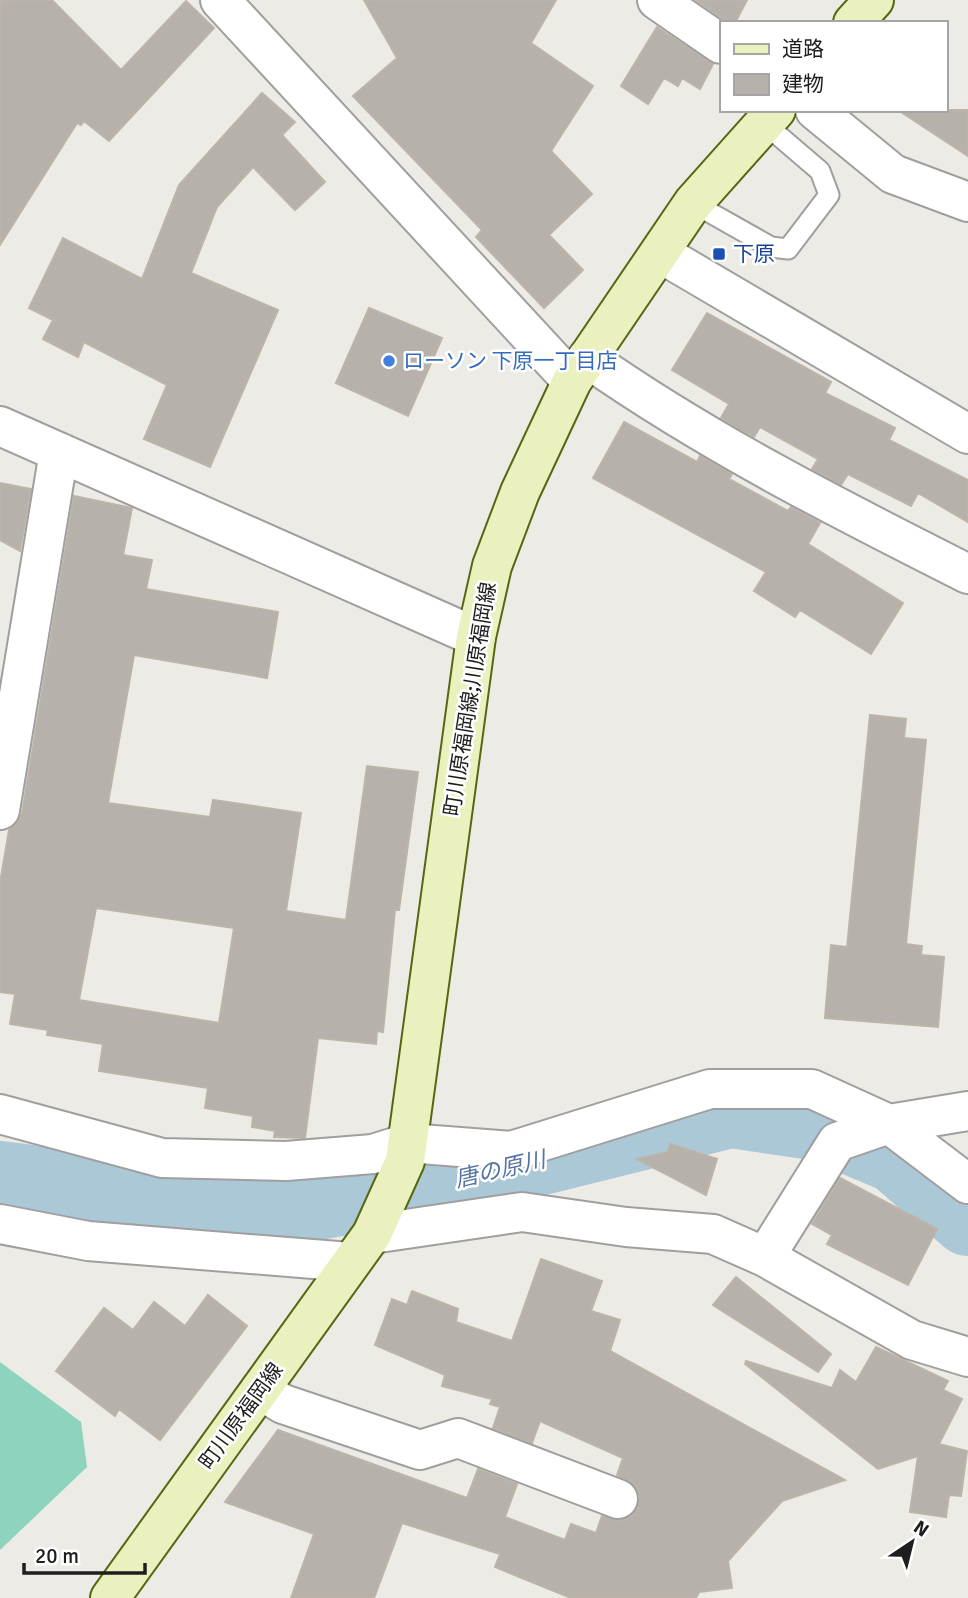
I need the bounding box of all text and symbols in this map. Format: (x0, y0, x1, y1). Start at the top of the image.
legend (720, 21, 947, 112)
text: 道路 (782, 36, 824, 62)
text: 建物 (782, 71, 824, 97)
place label: 下原 (733, 241, 775, 267)
marker: 下原 (711, 246, 727, 262)
place label: ローソン 下原一丁目店 (403, 348, 618, 374)
marker: ローソン 下原一丁目店 (381, 353, 397, 369)
street label: 町川原福岡線;川原福岡線 (439, 580, 501, 818)
water label: 唐の原川 (452, 1144, 551, 1194)
street label: 町川原福岡線 (193, 1357, 289, 1475)
north arrow (877, 1507, 947, 1577)
text: N (909, 1515, 933, 1543)
scale bar (24, 1532, 145, 1576)
text: 20 m (35, 1543, 79, 1569)

